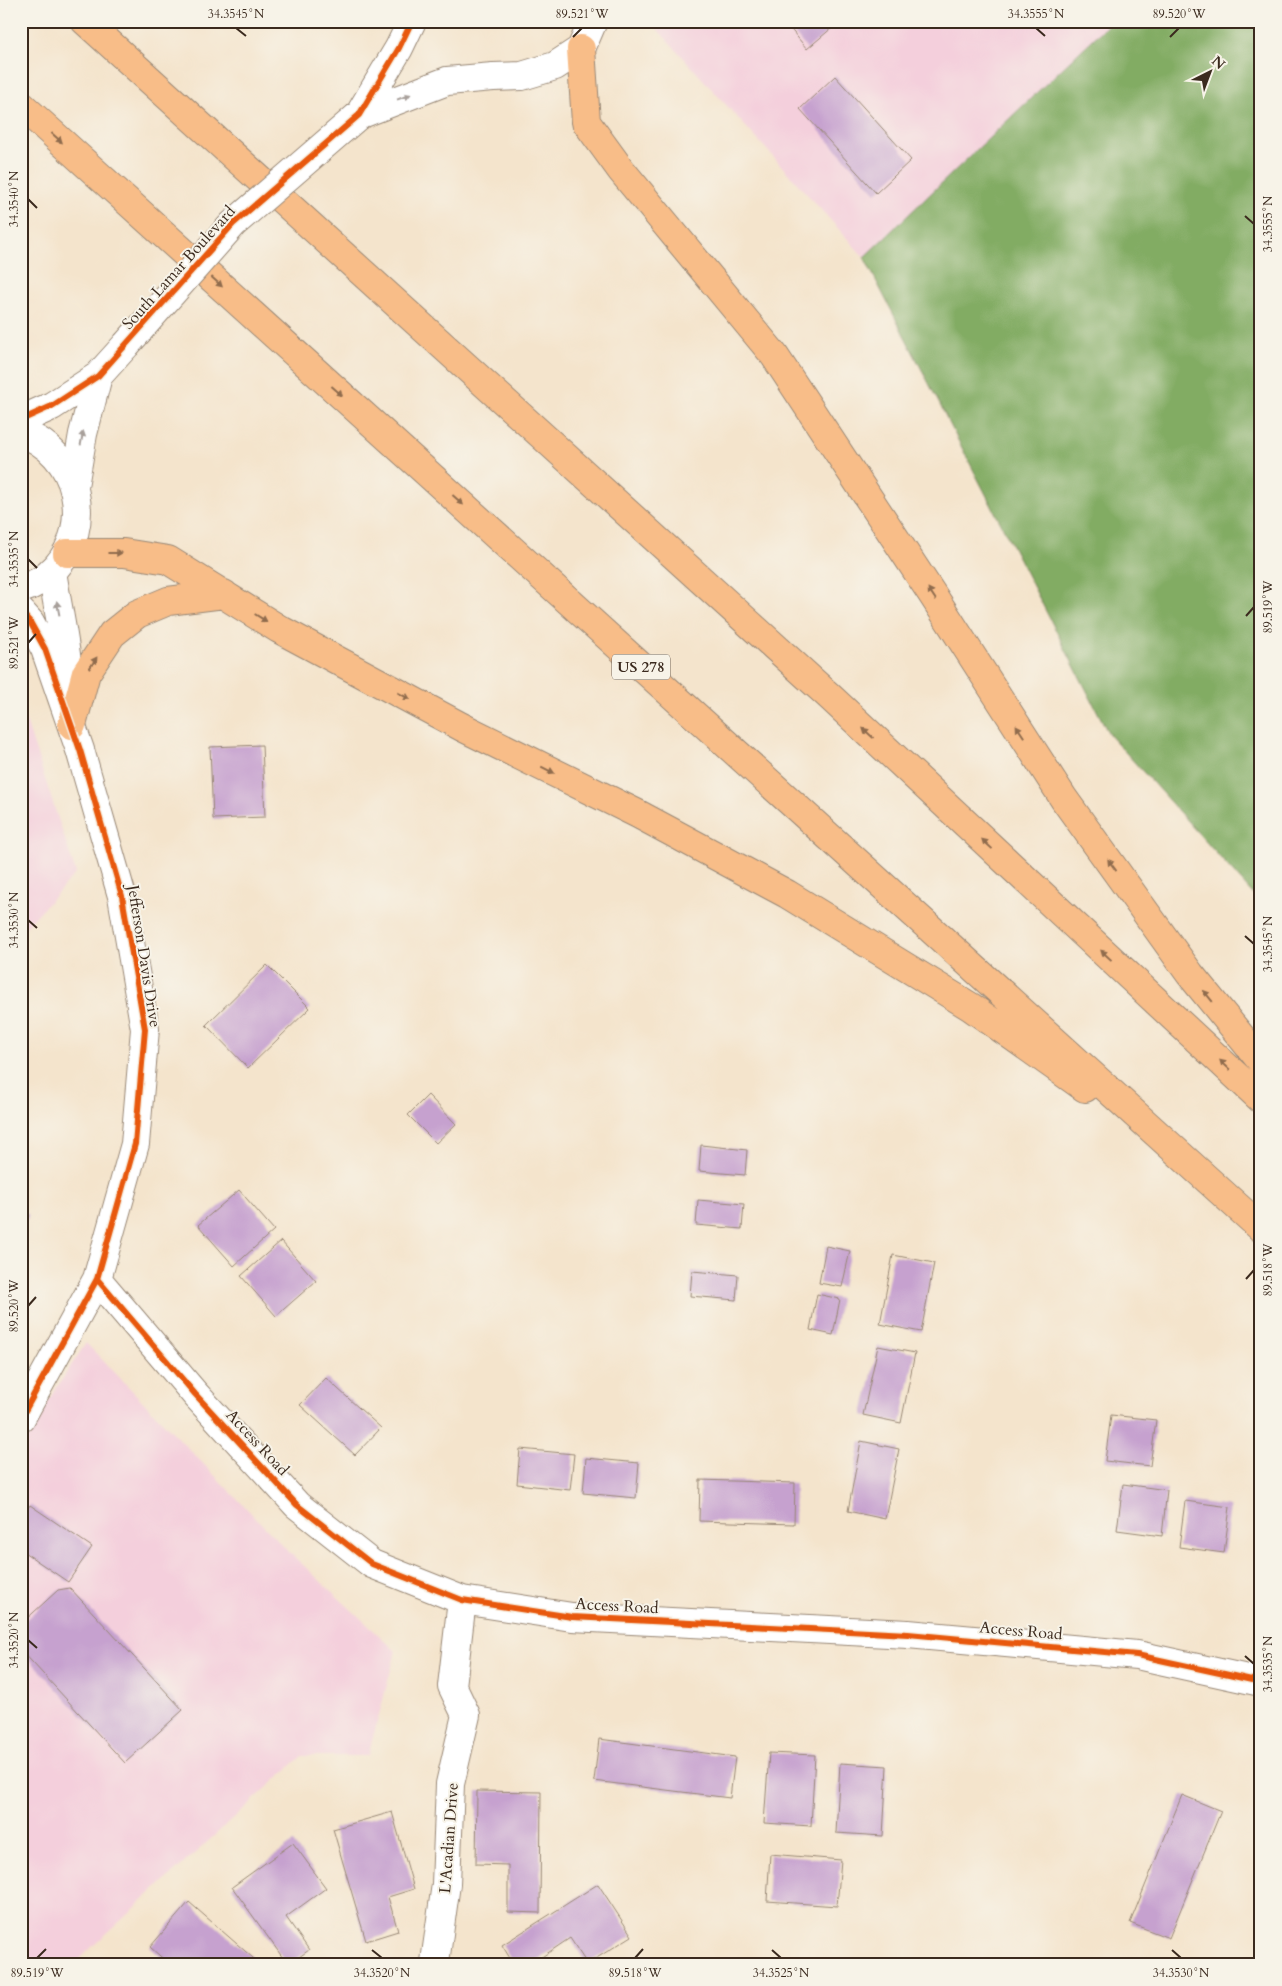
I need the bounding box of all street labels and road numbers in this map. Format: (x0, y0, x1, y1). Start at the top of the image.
street label: South Lamar Boulevard (117, 201, 241, 334)
road number: US 278 (612, 654, 670, 680)
street label: Jefferson Davis Drive (122, 882, 166, 1029)
street label: Access Road (221, 1405, 294, 1481)
street label: Access Road (575, 1593, 660, 1619)
street label: Access Road (978, 1616, 1064, 1646)
street label: L'Acadian Drive (434, 1782, 464, 1894)

